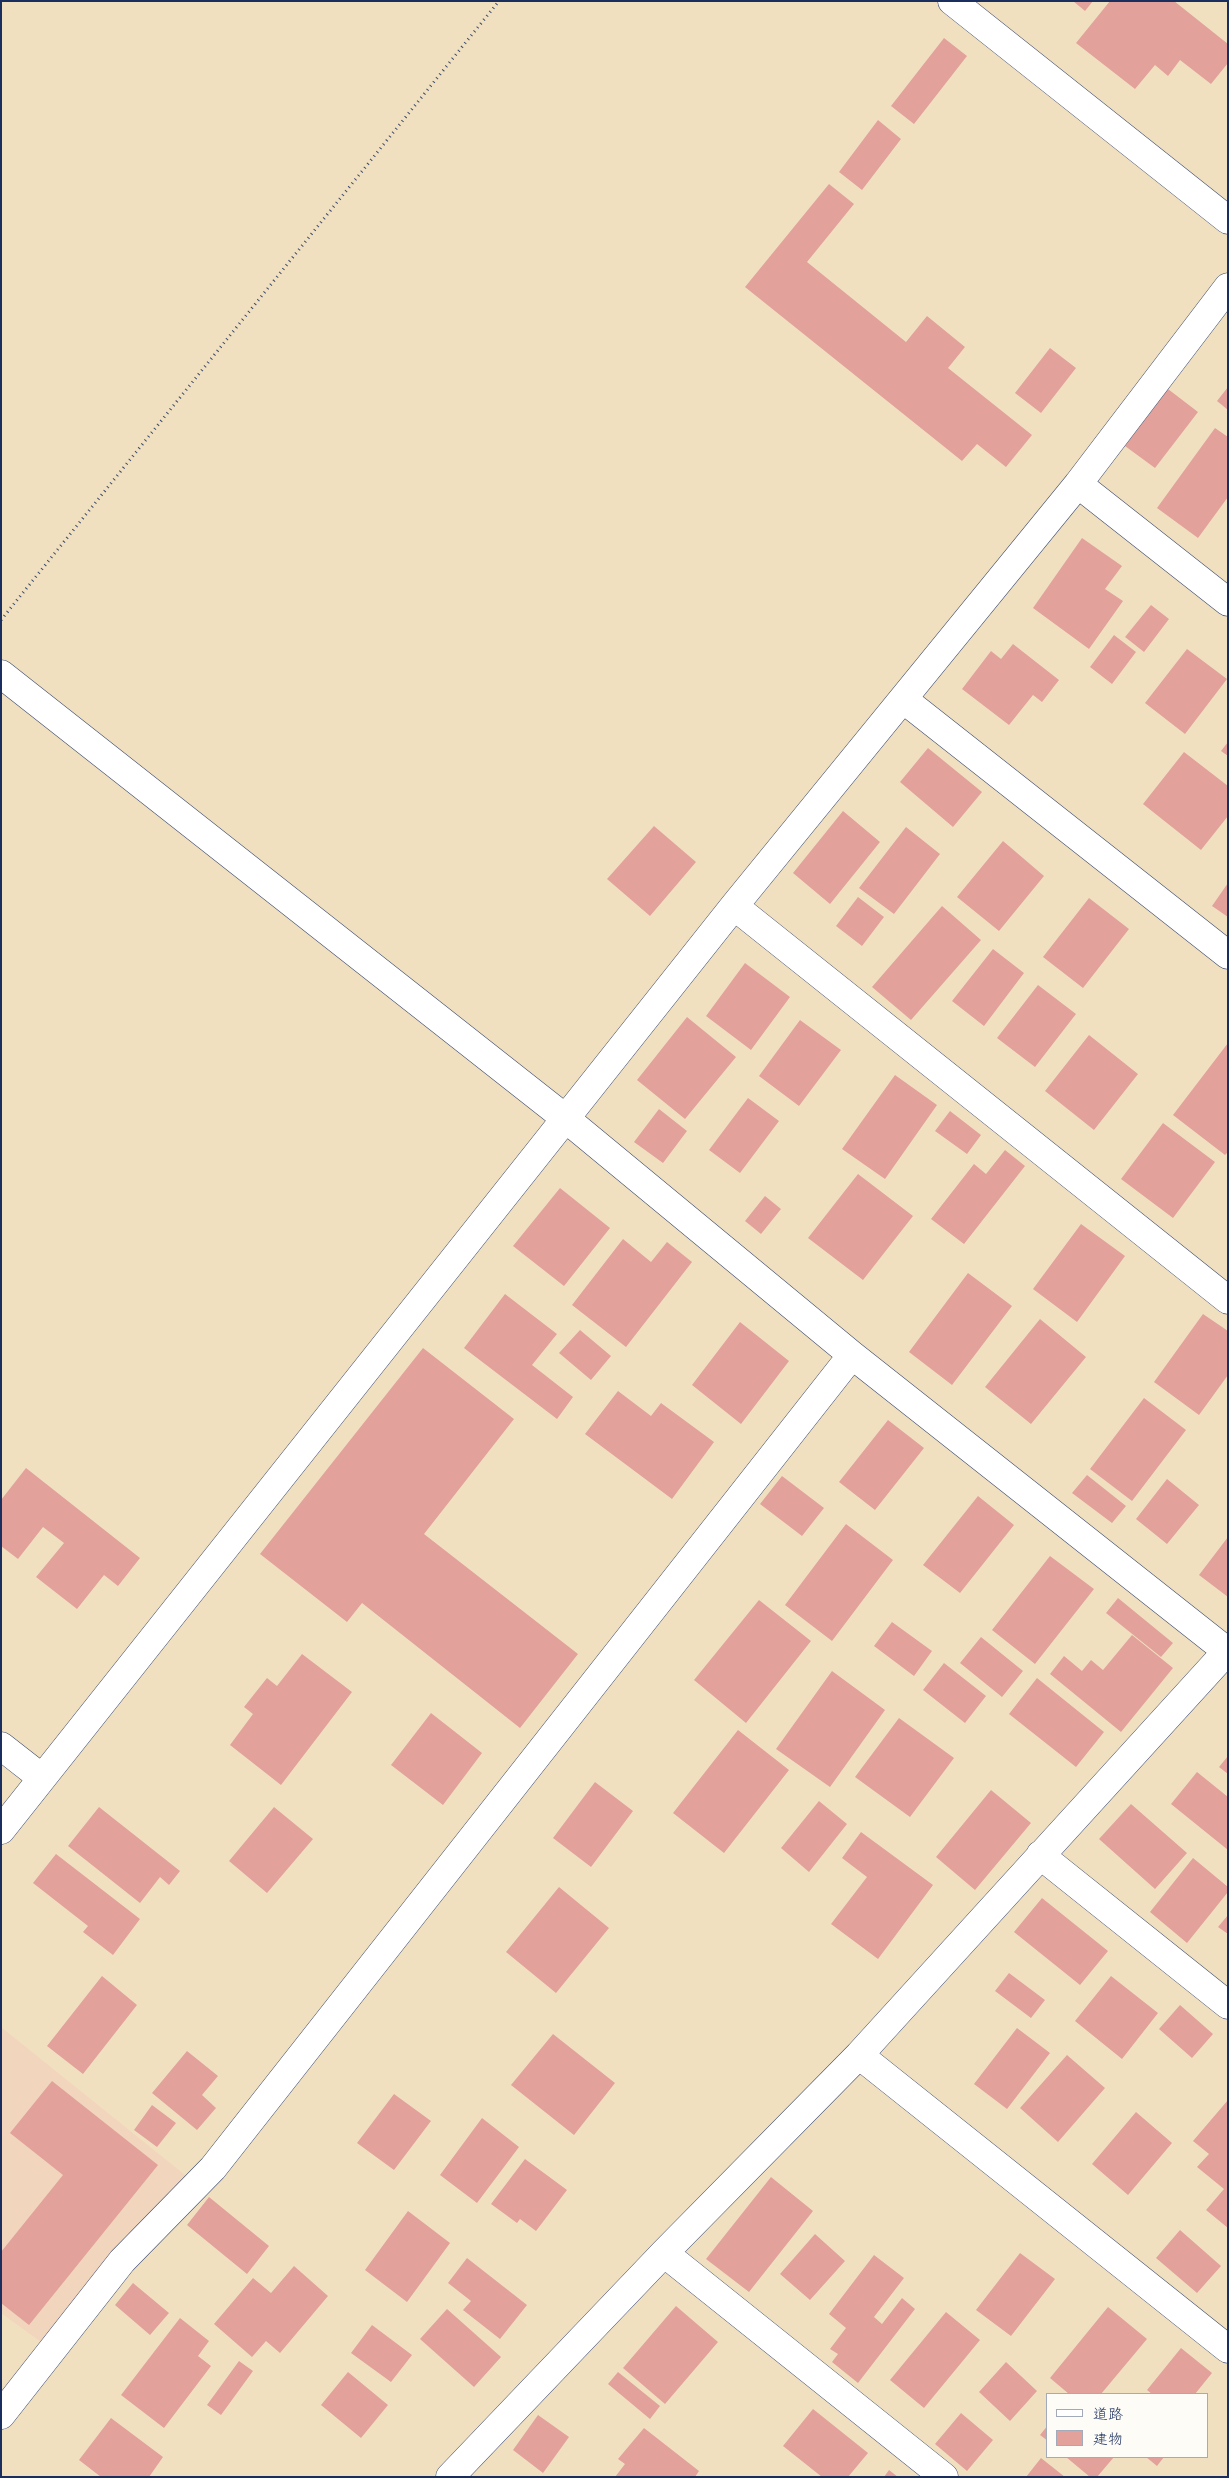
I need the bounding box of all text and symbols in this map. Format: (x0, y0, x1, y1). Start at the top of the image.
legend (1046, 2393, 1209, 2458)
text: 道路 (1093, 2405, 1123, 2424)
text: 建物 (1093, 2430, 1123, 2449)

